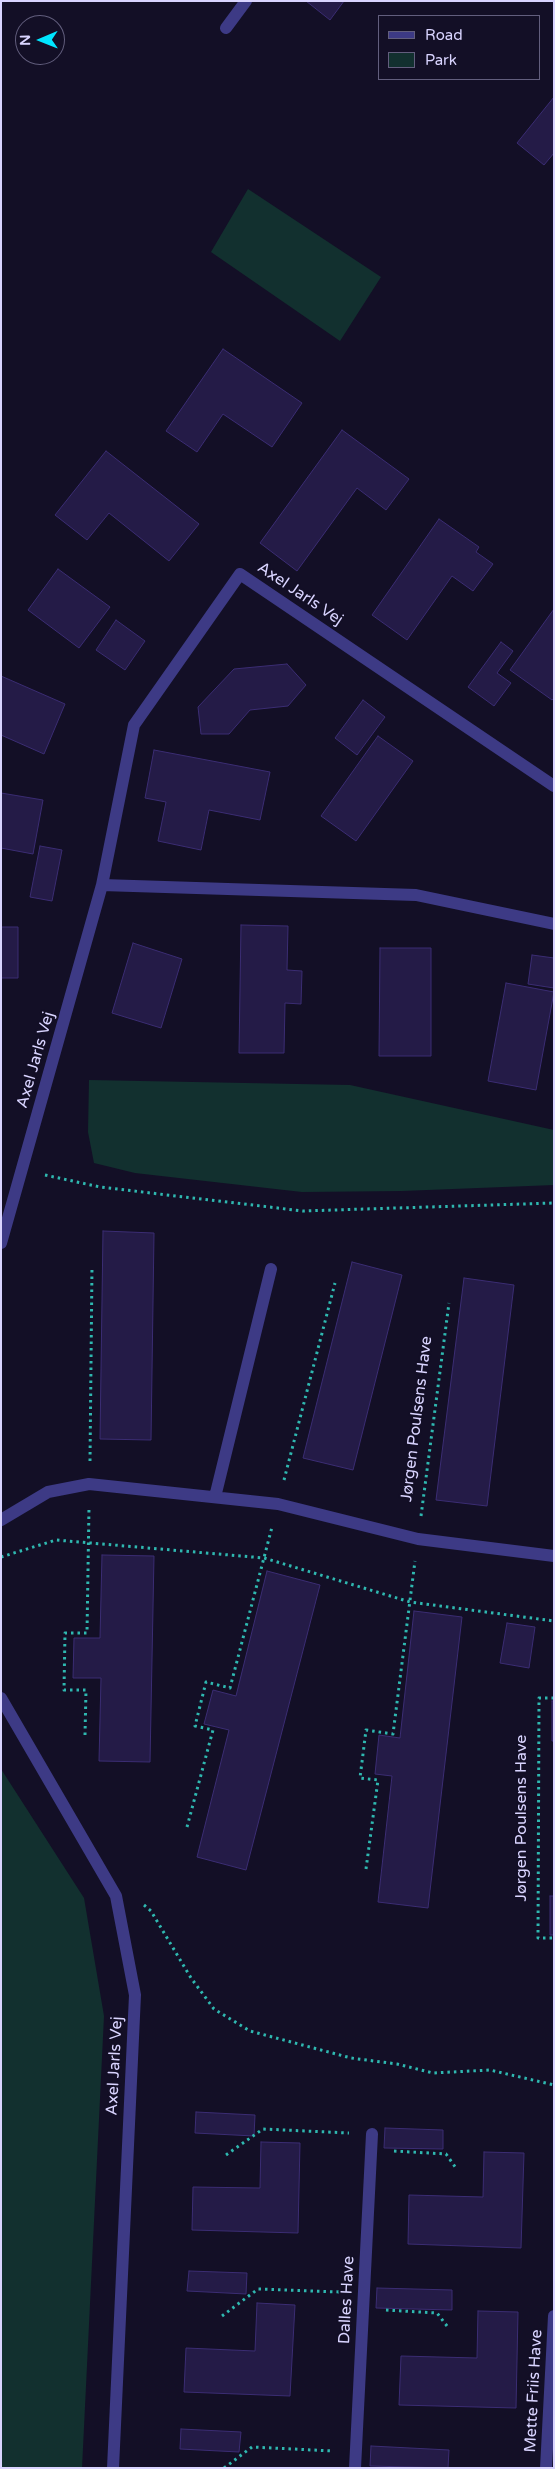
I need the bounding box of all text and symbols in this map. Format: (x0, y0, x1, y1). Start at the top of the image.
north arrow (15, 15, 65, 65)
legend (378, 15, 540, 80)
text: Road (425, 26, 463, 44)
text: N (17, 34, 34, 46)
text: Park (425, 51, 457, 69)
street label: Axel Jarls Vej (253, 558, 347, 630)
street label: Axel Jarls Vej (13, 1010, 59, 1110)
street label: Jørgen Poulsens Have (397, 1335, 437, 1503)
street label: Jørgen Poulsens Have (512, 1735, 532, 1901)
street label: Axel Jarls Vej (103, 2016, 127, 2116)
street label: Dalles Have (335, 2256, 359, 2344)
street label: Mette Friis Have (521, 2329, 547, 2453)

